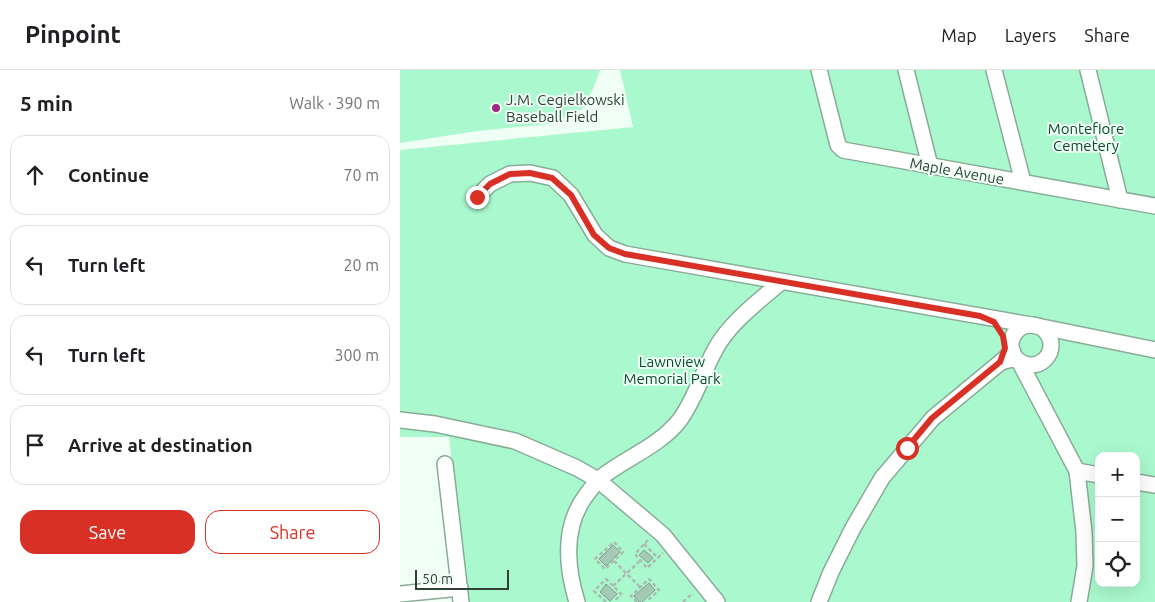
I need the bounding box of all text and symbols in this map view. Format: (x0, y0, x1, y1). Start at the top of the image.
text: Pinpoint (25, 21, 121, 48)
text: Map (941, 25, 977, 45)
text: Layers (1005, 25, 1056, 45)
text: Share (1084, 25, 1130, 45)
text: 5 min (20, 91, 73, 115)
place label: J.M. Cegielkowski Baseball Field (506, 91, 625, 125)
text: Walk · 390 m (289, 94, 380, 112)
marker: J.M. Cegielkowski Baseball Field (490, 102, 502, 114)
park label: Montefiore Cemetery (1048, 120, 1124, 154)
street label: Maple Avenue (908, 154, 1006, 188)
icon: ahead (21, 161, 49, 189)
text: Continue (68, 164, 149, 186)
text: 70 m (343, 166, 379, 184)
route end (466, 186, 489, 209)
icon: left (21, 251, 49, 279)
text: Turn left (68, 254, 146, 276)
text: 20 m (343, 256, 379, 274)
icon: left (21, 341, 49, 369)
text: Turn left (68, 344, 146, 366)
text: 300 m (334, 346, 379, 364)
park label: Lawnview Memorial Park (623, 353, 721, 387)
icon: arrive (21, 431, 49, 459)
text: Arrive at destination (68, 434, 253, 456)
route start (896, 437, 919, 460)
map controls (1095, 452, 1140, 587)
button: + (1095, 452, 1140, 497)
button: − (1095, 497, 1140, 542)
button: Save (20, 510, 195, 554)
button: Share (205, 510, 380, 554)
button: locate (1095, 542, 1140, 587)
scale bar (415, 567, 509, 590)
text: 50 m (422, 571, 453, 587)

